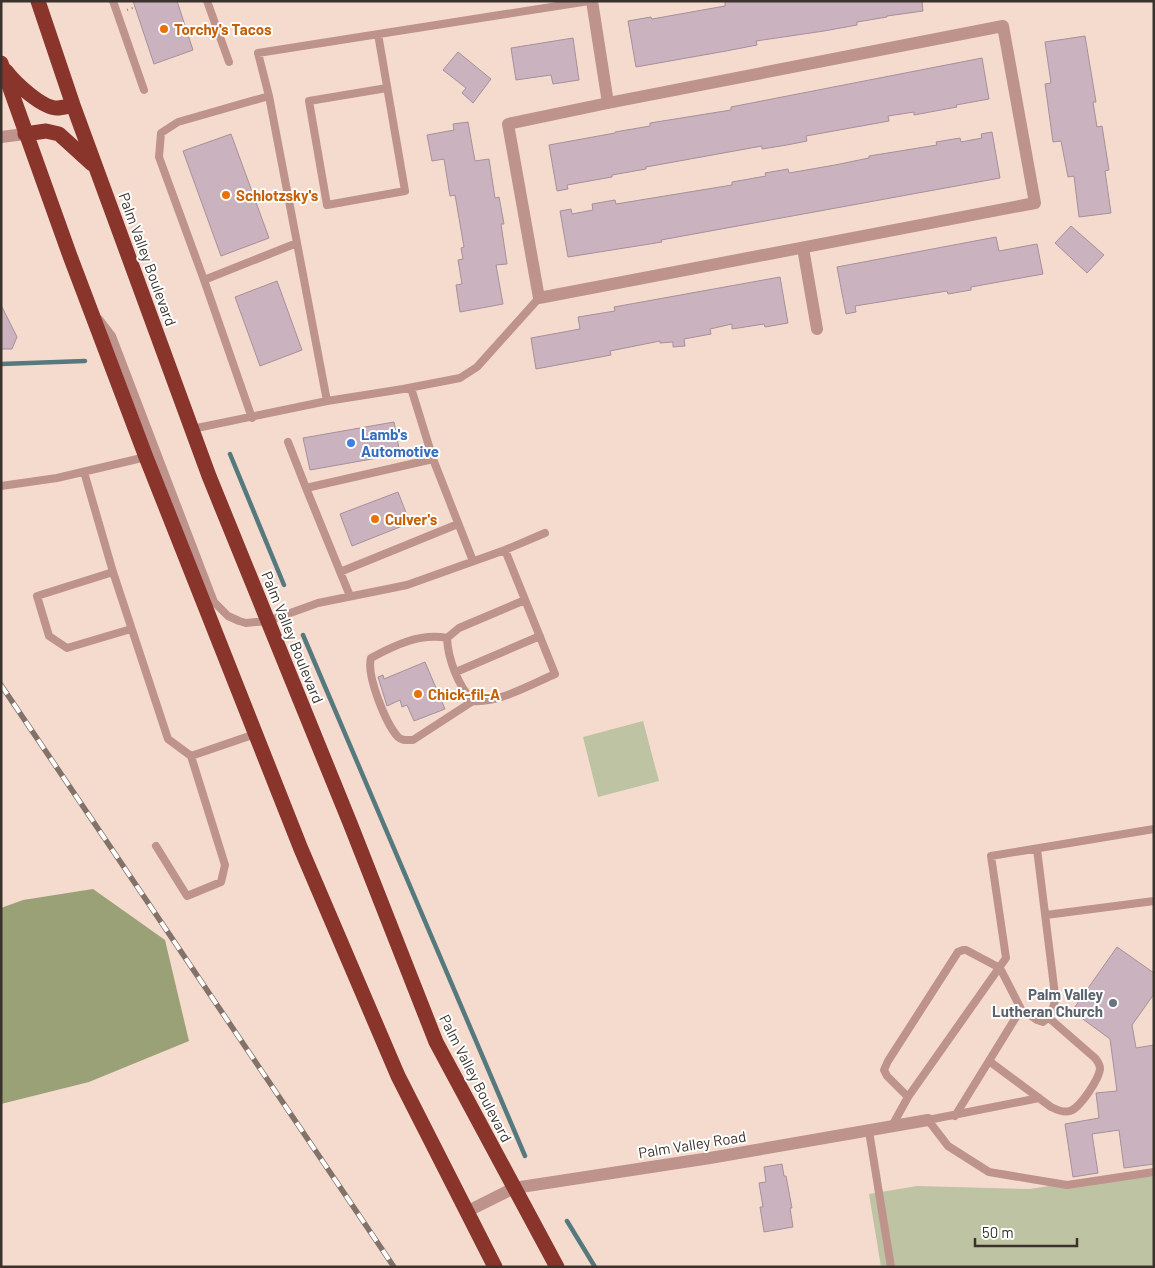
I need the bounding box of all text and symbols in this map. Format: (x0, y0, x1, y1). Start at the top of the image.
place label: Torchy's Tacos (174, 20, 272, 38)
marker: Torchy's Tacos (158, 23, 170, 35)
place label: Schlotzsky's (236, 186, 319, 204)
marker: Schlotzsky's (220, 189, 232, 201)
street label: Palm Valley Boulevard (115, 190, 181, 328)
place label: Lamb's Automotive (361, 425, 439, 460)
marker: Lamb's Automotive (345, 437, 357, 449)
place label: Culver's (385, 510, 438, 528)
marker: Culver's (369, 513, 381, 525)
street label: Palm Valley Boulevard (258, 568, 328, 706)
place label: Chick-fil-A (428, 685, 500, 703)
marker: Chick-fil-A (412, 688, 424, 700)
place label: Palm Valley Lutheran Church (992, 985, 1103, 1020)
marker: Palm Valley Lutheran Church (1107, 997, 1119, 1009)
street label: Palm Valley Boulevard (436, 1011, 516, 1145)
street label: Palm Valley Road (637, 1127, 747, 1161)
scale bar (975, 1216, 1078, 1248)
text: 50 m (982, 1223, 1014, 1241)

